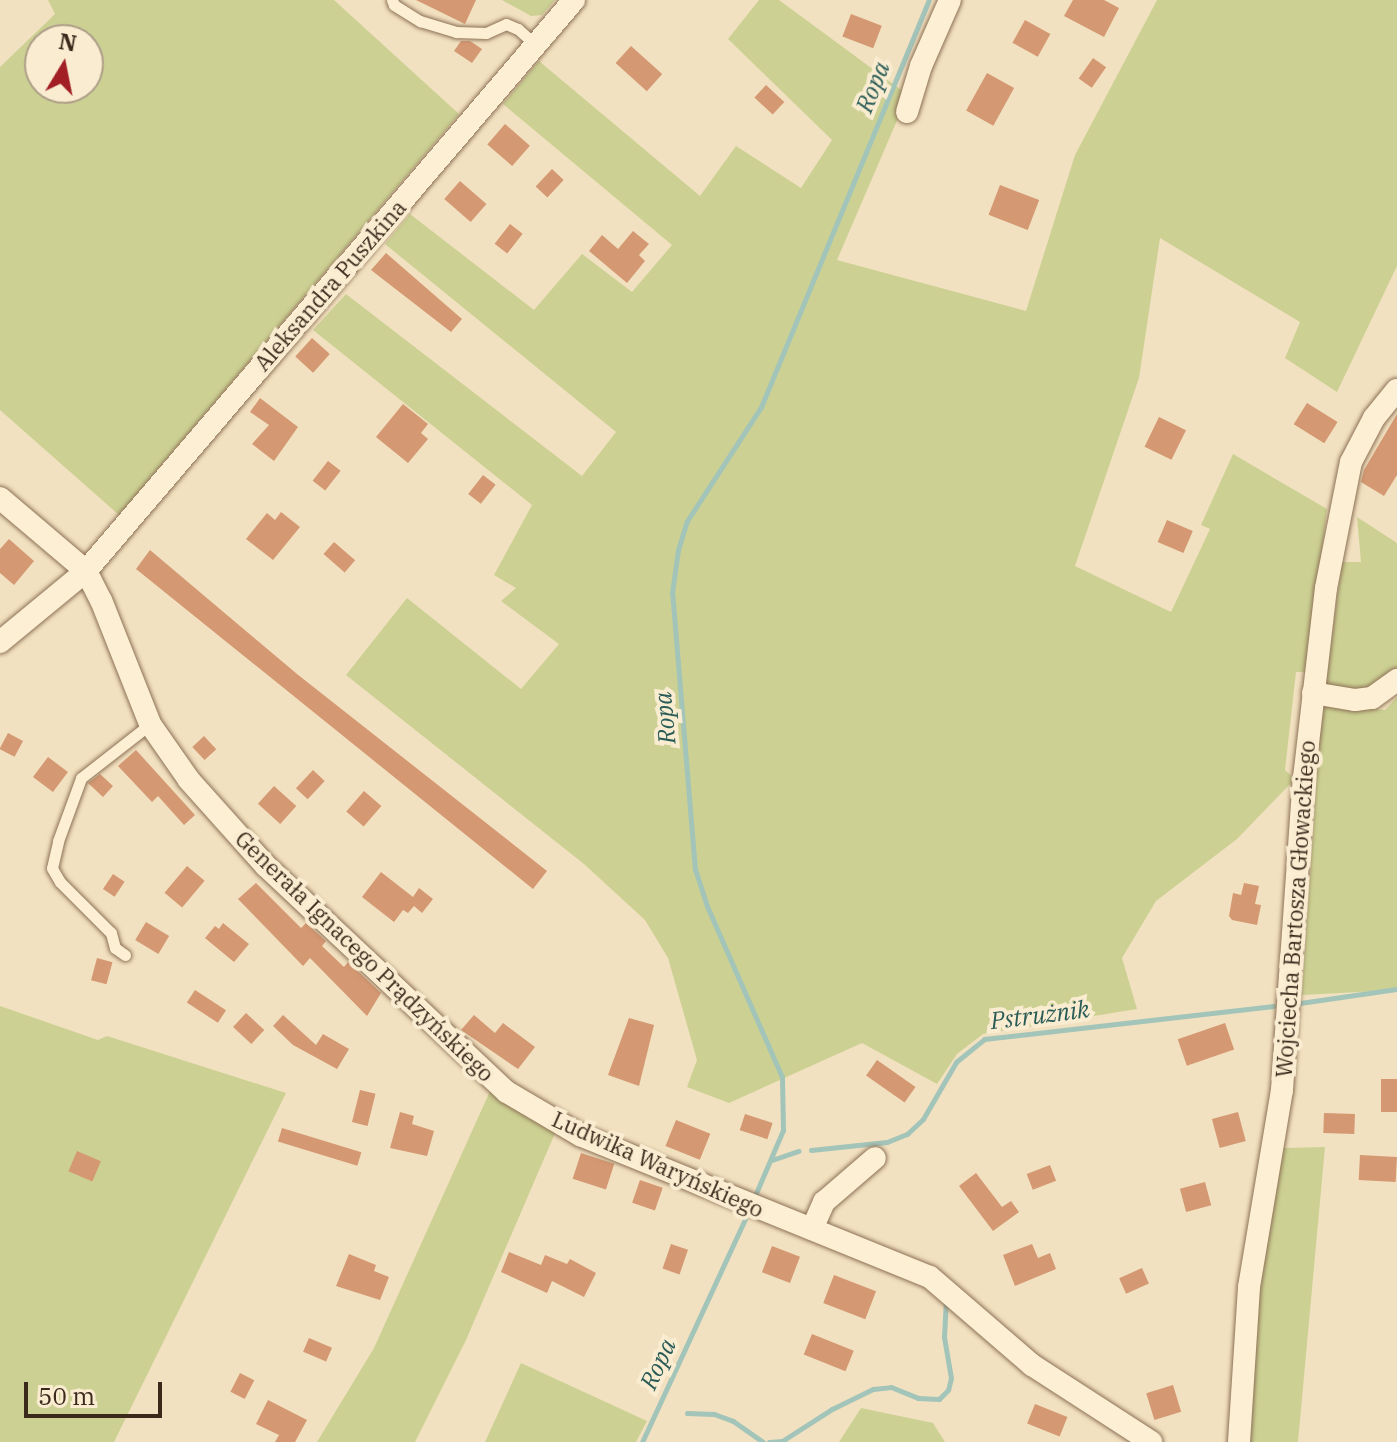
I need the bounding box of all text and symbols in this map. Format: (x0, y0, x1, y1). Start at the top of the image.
north arrow (24, 24, 104, 104)
text: N (57, 26, 79, 58)
water label: Ropa (850, 57, 896, 117)
street label: Aleksandra Puszkina (249, 194, 411, 376)
water label: Ropa (648, 691, 682, 745)
street label: Wojciecha Bartosza Głowackiego (1270, 739, 1320, 1079)
street label: Generała Ignacego Prądzyńskiego (230, 825, 500, 1087)
water label: Pstrużnik (989, 995, 1091, 1035)
street label: Ludwika Waryńskiego (548, 1105, 768, 1223)
water label: Ropa (634, 1334, 682, 1394)
scale bar (28, 1366, 166, 1416)
text: 50 m (38, 1380, 95, 1412)

